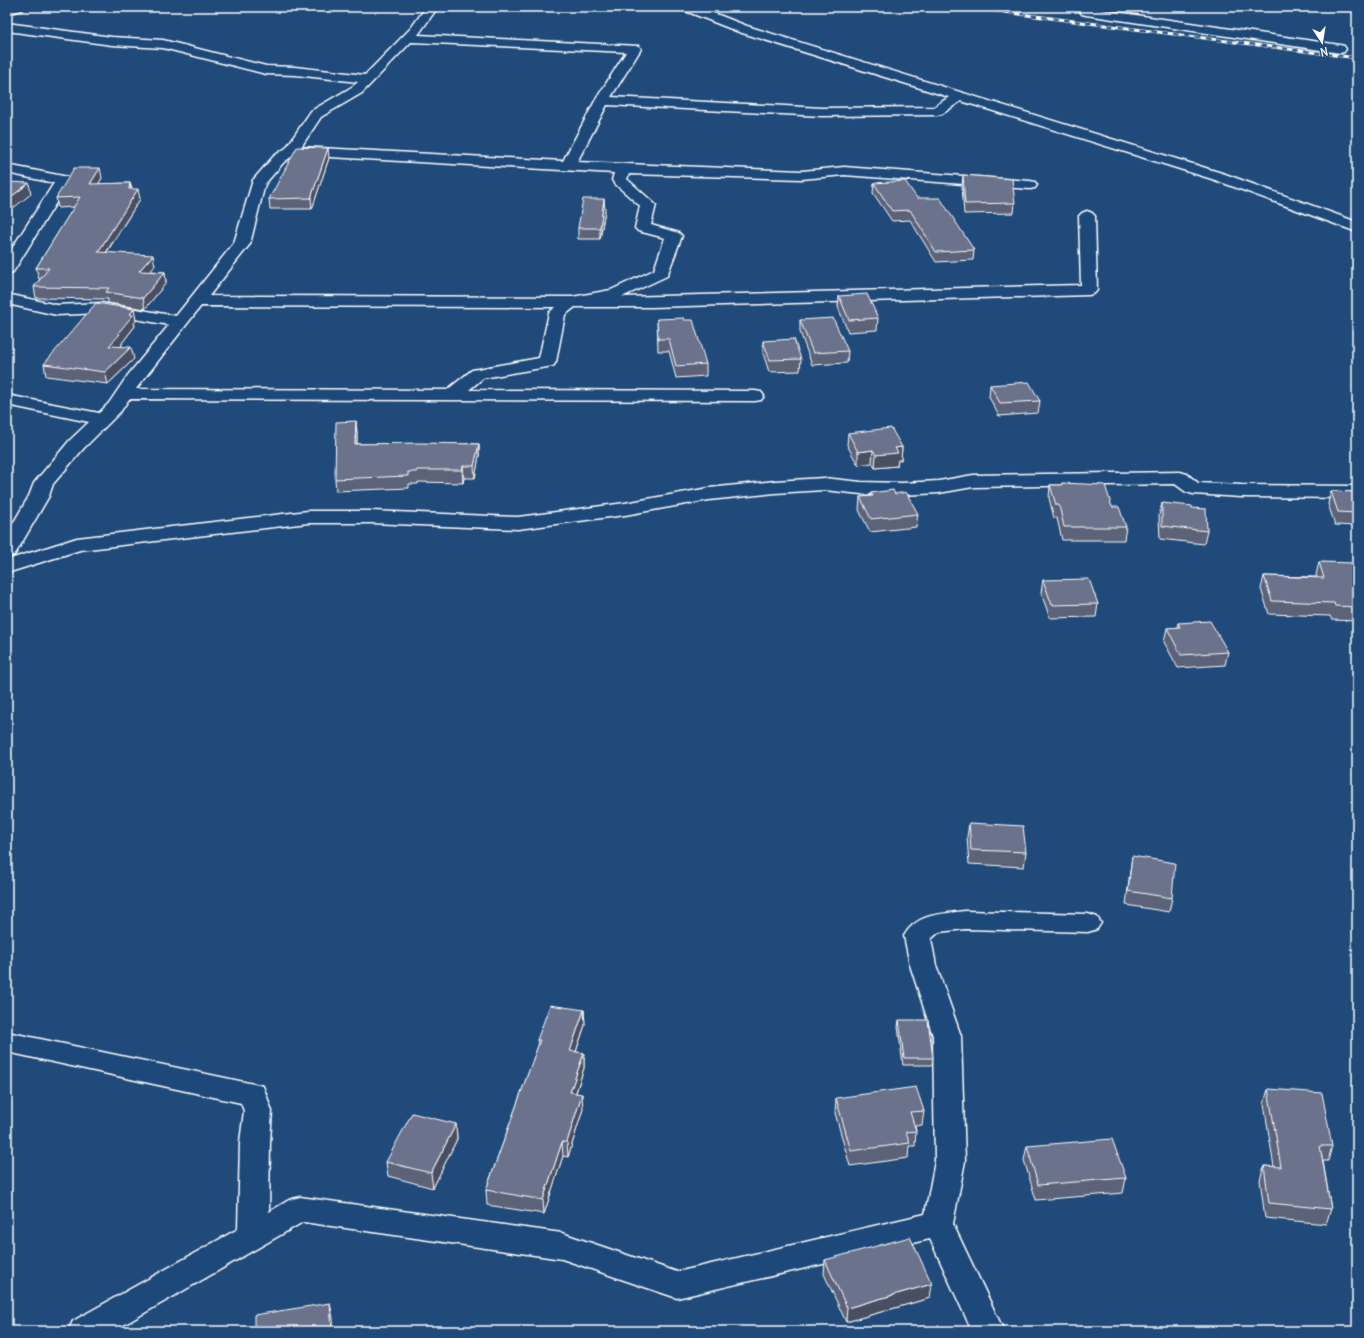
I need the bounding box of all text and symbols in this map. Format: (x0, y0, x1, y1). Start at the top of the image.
north arrow (1302, 22, 1342, 62)
text: N (1319, 44, 1329, 59)

